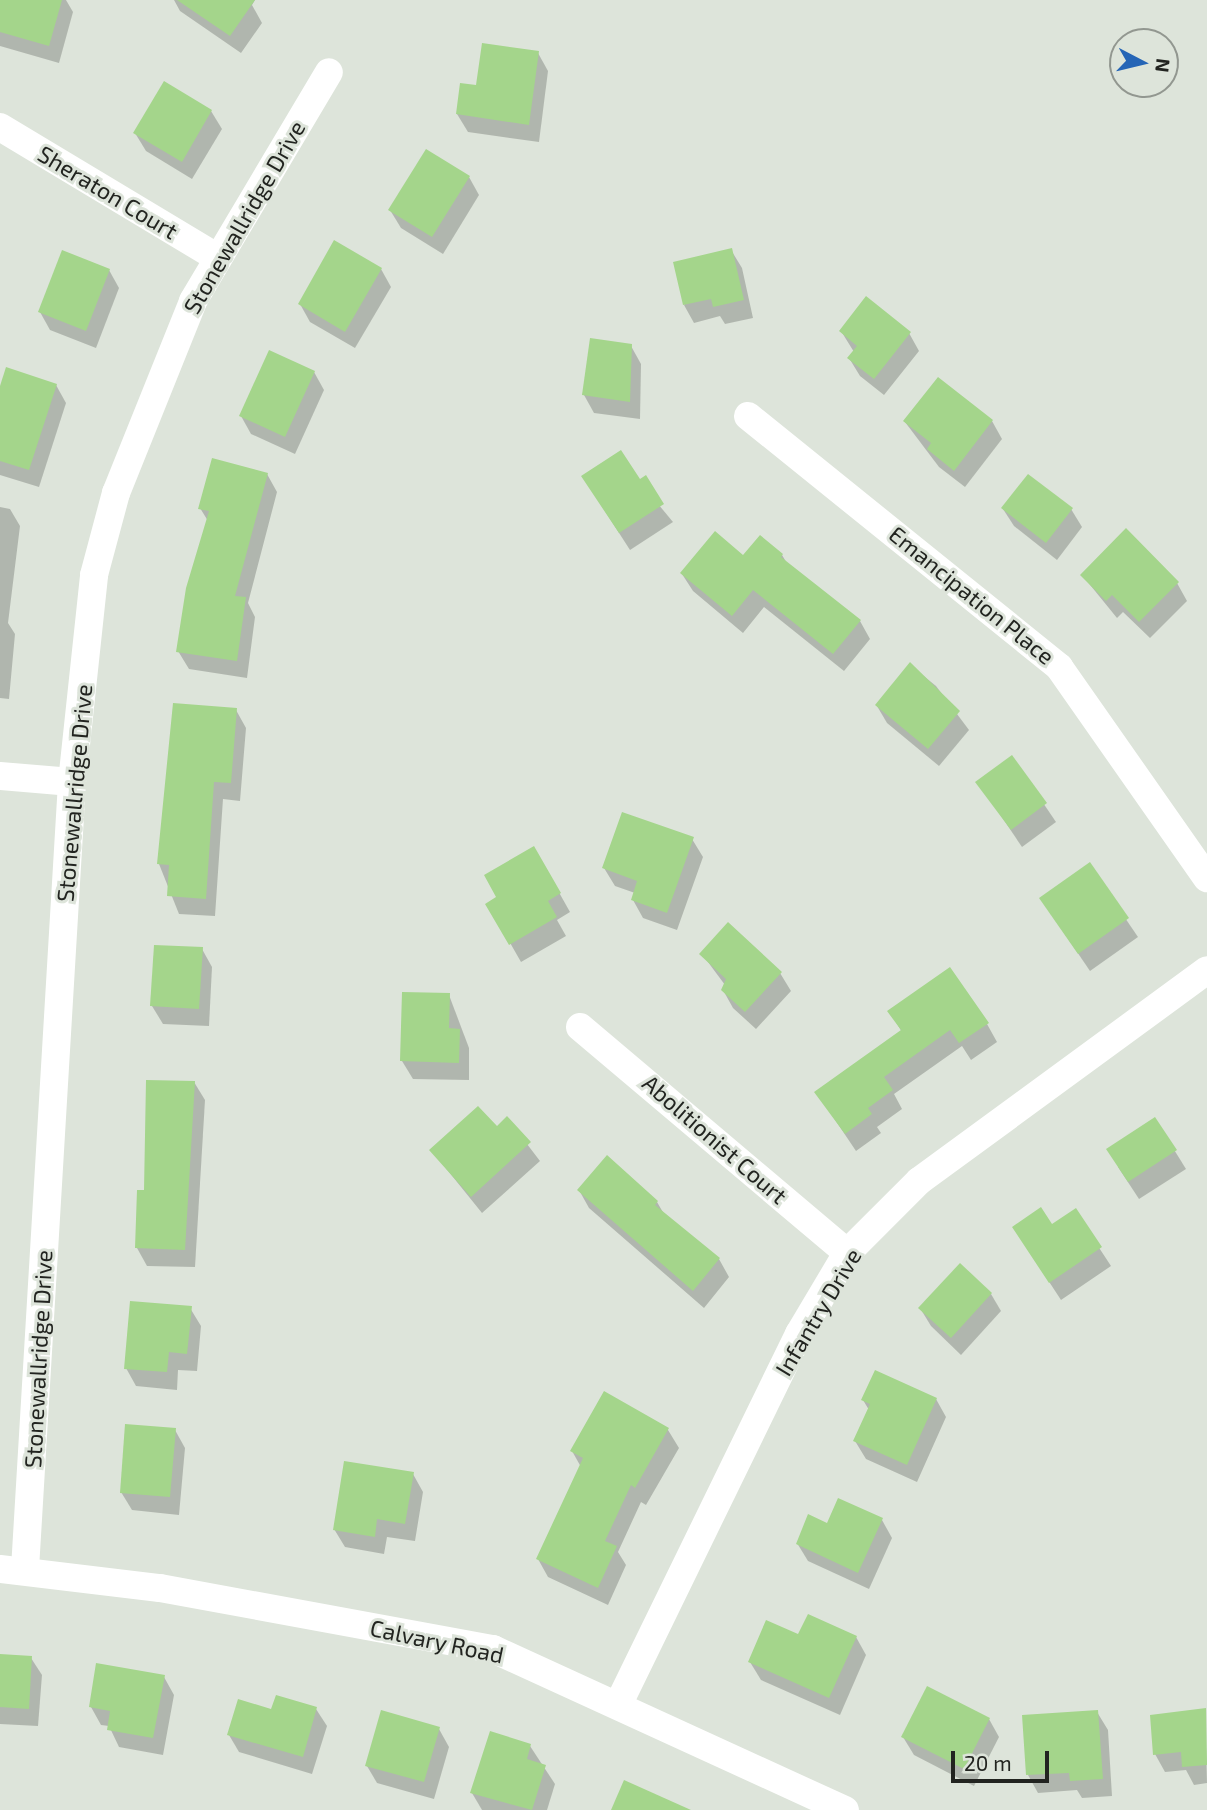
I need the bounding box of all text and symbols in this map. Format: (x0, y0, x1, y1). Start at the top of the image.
north arrow (1109, 28, 1179, 98)
text: N (1151, 57, 1176, 74)
street label: Stonewallridge Drive (177, 116, 311, 318)
street label: Sheraton Court (33, 139, 183, 245)
street label: Emancipation Place (884, 520, 1060, 670)
street label: Stonewallridge Drive (51, 683, 97, 903)
street label: Abolitionist Court (637, 1069, 793, 1209)
street label: Infantry Drive (769, 1243, 867, 1381)
street label: Stonewallridge Drive (19, 1249, 57, 1469)
street label: Calvary Road (367, 1613, 507, 1669)
scale bar (955, 1736, 1053, 1780)
text: 20 m (964, 1750, 1012, 1775)

